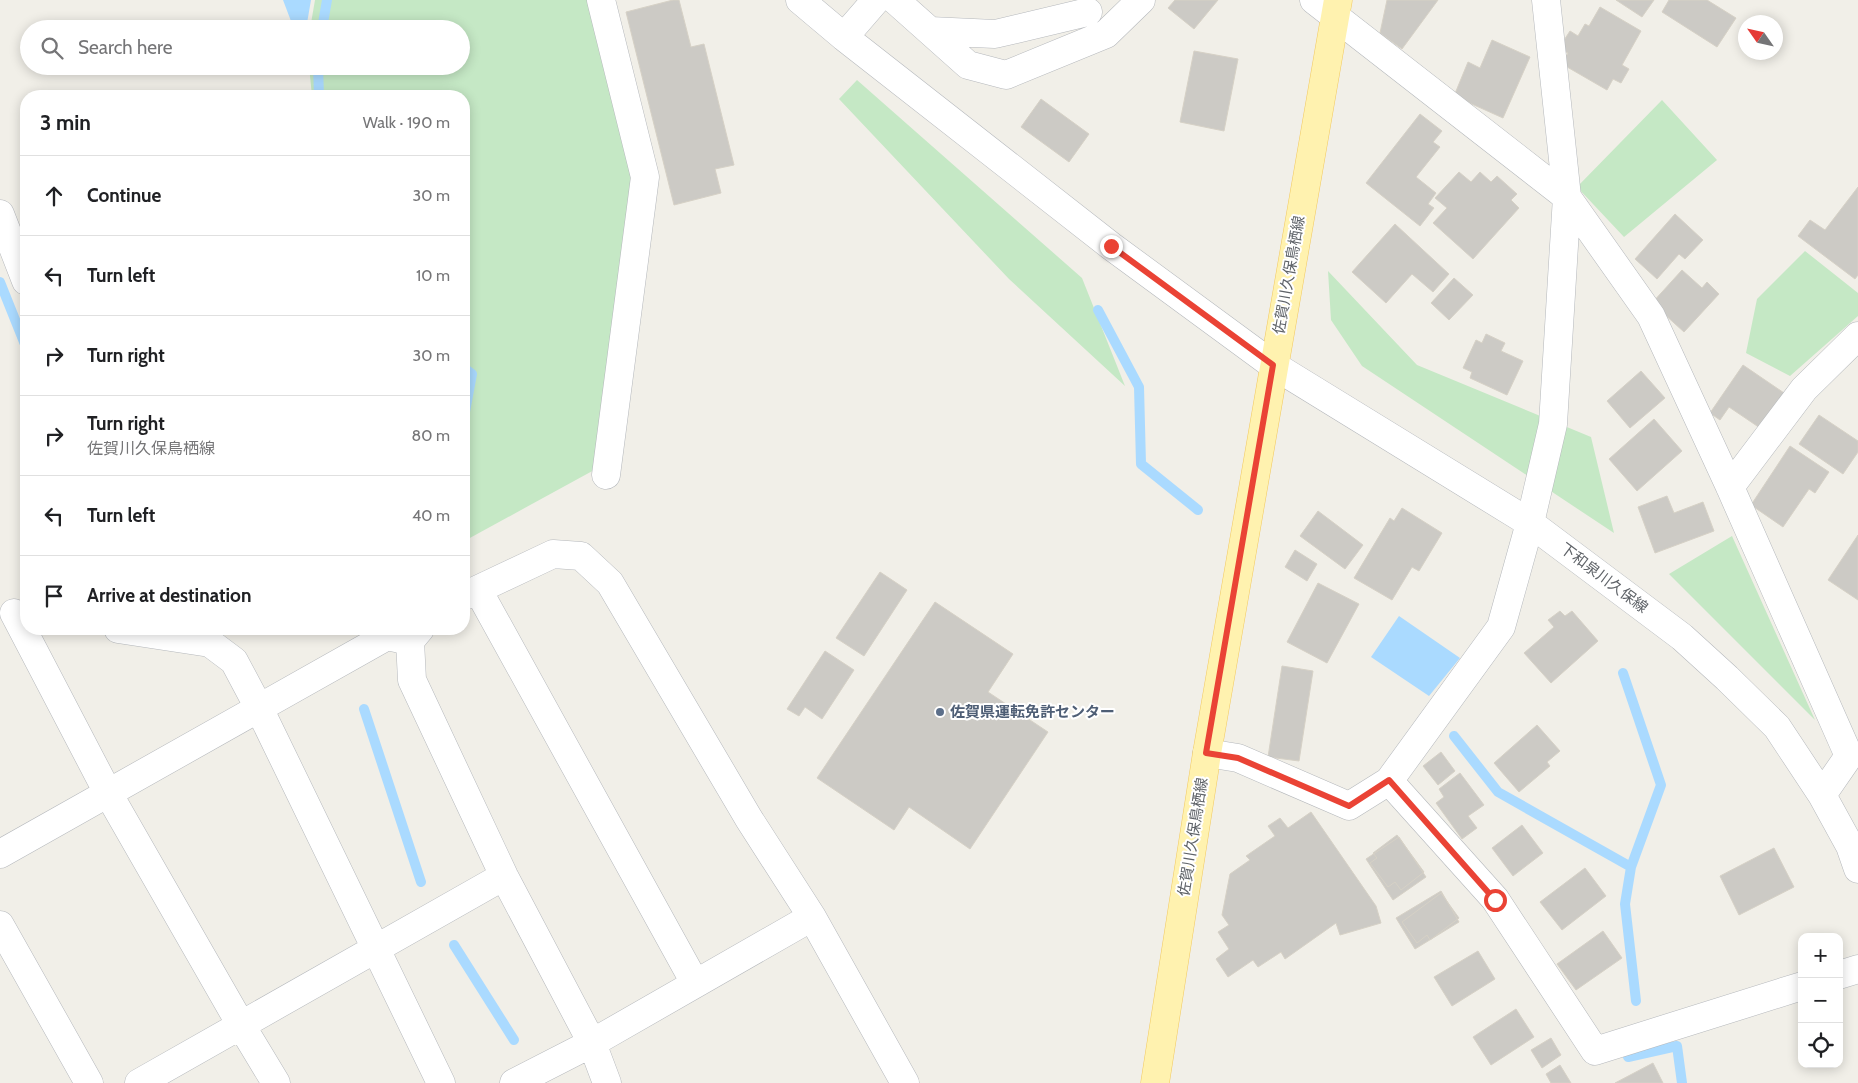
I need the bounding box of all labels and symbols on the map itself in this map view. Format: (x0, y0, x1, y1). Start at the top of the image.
north arrow (1738, 15, 1783, 60)
street label: 佐賀川久保鳥栖線 (1270, 214, 1308, 336)
route end (1100, 235, 1123, 258)
street label: 下和泉川久保線 (1557, 539, 1651, 617)
place label: 佐賀県運転免許センター (950, 703, 1115, 721)
marker: 佐賀県運転免許センター (934, 706, 946, 718)
street label: 佐賀川久保鳥栖線 (1175, 776, 1211, 898)
route start (1484, 889, 1507, 912)

